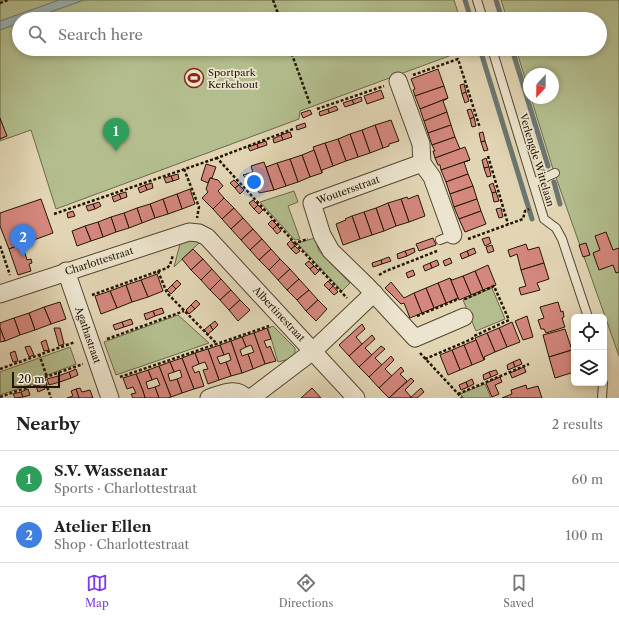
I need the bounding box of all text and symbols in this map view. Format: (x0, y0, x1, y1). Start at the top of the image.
search box (12, 12, 607, 56)
icon: search (26, 23, 48, 45)
text: Search here (58, 25, 143, 44)
place label: Sportpark Kerkehout (208, 66, 259, 91)
sports icon: Sportpark Kerkehout (183, 67, 205, 89)
north arrow (523, 68, 559, 104)
street label: Verlengde Wittelaan (516, 111, 558, 209)
pin: 1 (103, 118, 129, 151)
your location (244, 172, 264, 192)
street label: Woutersstraat (314, 172, 382, 208)
pin: 2 (10, 224, 36, 257)
street label: Charlottestraat (63, 244, 135, 278)
street label: Albertinestraat (249, 283, 308, 345)
street label: Agathastraat (72, 304, 104, 365)
map controls (571, 314, 607, 386)
button: locate (571, 314, 607, 350)
button: layers (571, 350, 607, 386)
scale bar (12, 370, 60, 389)
text: 20 m (18, 372, 44, 386)
text: Nearby (16, 414, 80, 434)
text: 2 results (552, 416, 603, 432)
text: S.V. Wassenaar (54, 461, 168, 480)
text: 1 (26, 471, 32, 487)
text: 60 m (572, 471, 603, 487)
text: Sports · Charlottestraat (54, 480, 197, 496)
text: Atelier Ellen (54, 517, 152, 536)
text: 2 (25, 527, 33, 543)
text: 100 m (565, 527, 603, 543)
text: Shop · Charlottestraat (54, 536, 189, 552)
tab: Map (85, 572, 109, 610)
tab: Directions (279, 572, 333, 610)
tab: Saved (503, 572, 534, 610)

